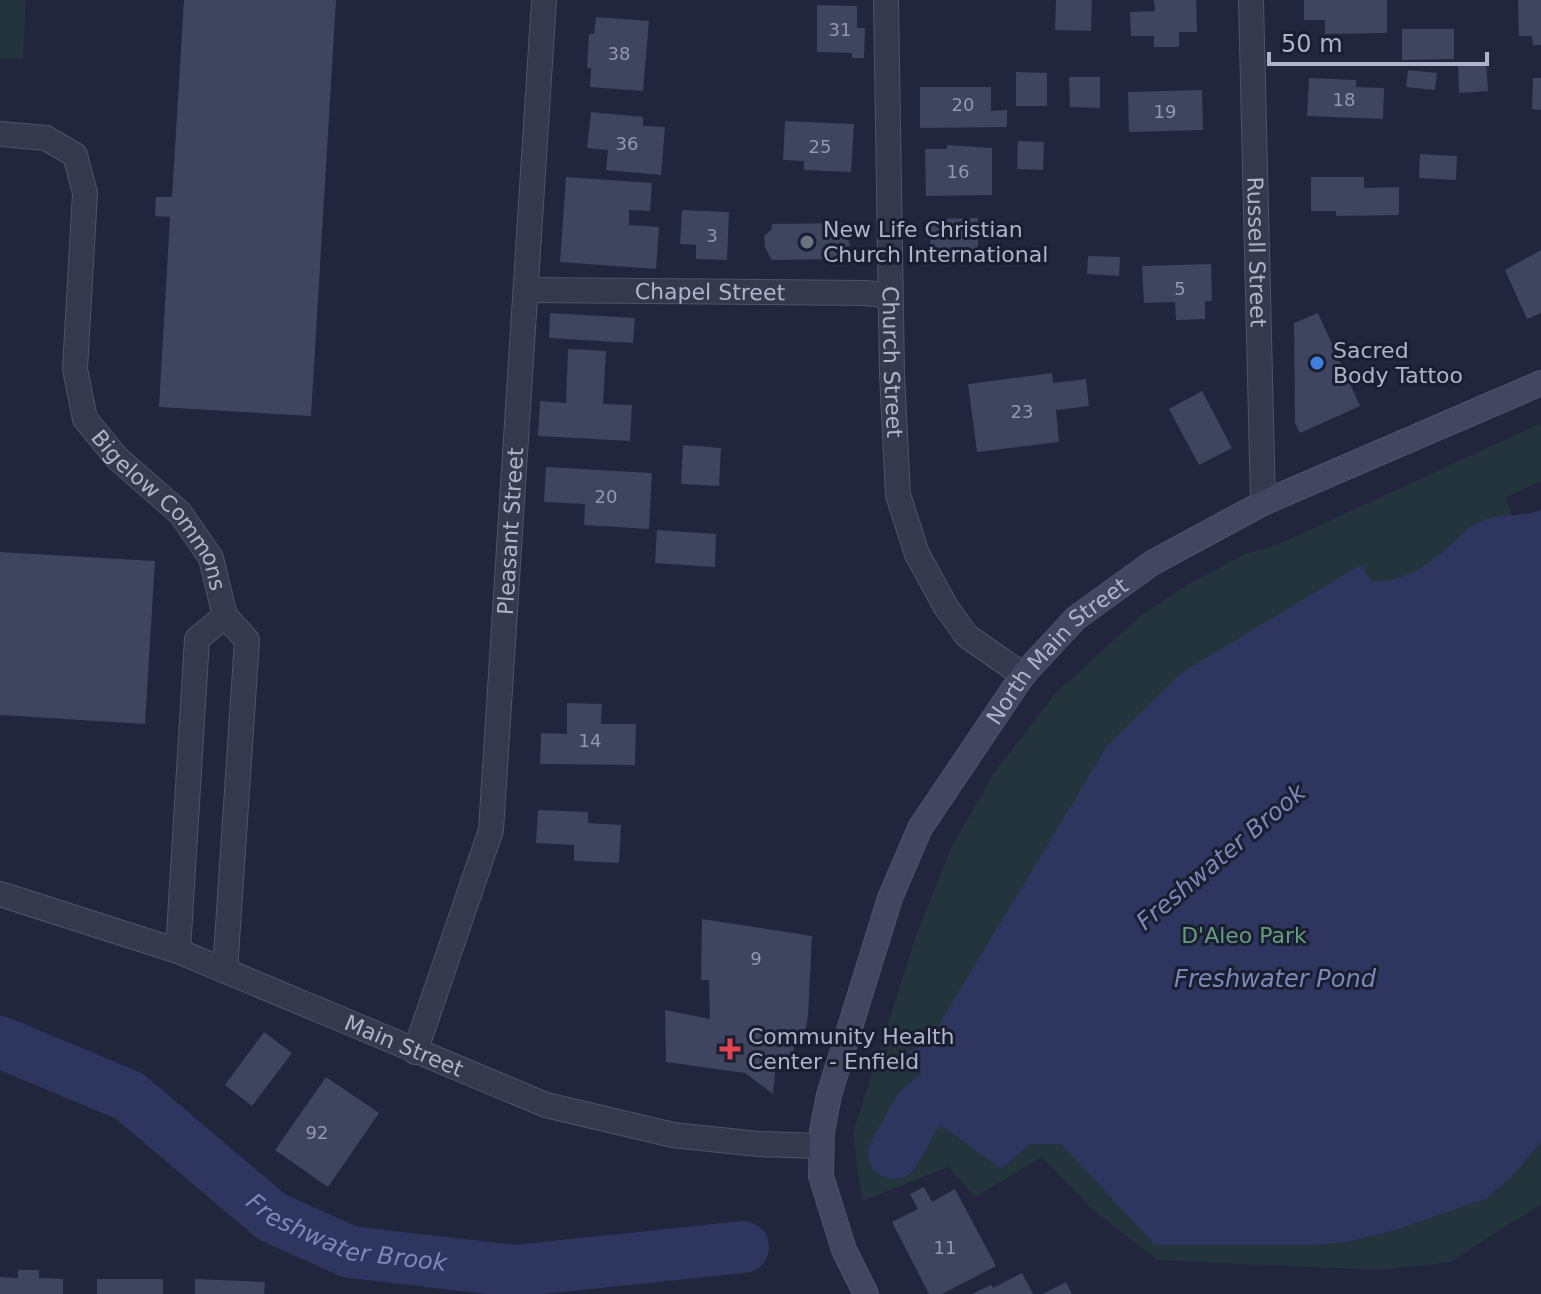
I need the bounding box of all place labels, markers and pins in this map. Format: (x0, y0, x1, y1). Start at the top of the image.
place label: New Life Christian Church International (823, 217, 1048, 267)
marker: New Life Christian Church International (798, 233, 816, 251)
place label: Sacred Body Tattoo (1333, 338, 1463, 388)
marker: Sacred Body Tattoo (1308, 354, 1326, 372)
place label: Community Health Center - Enfield (748, 1024, 955, 1074)
marker: Community Health Center - Enfield (719, 1038, 741, 1060)

